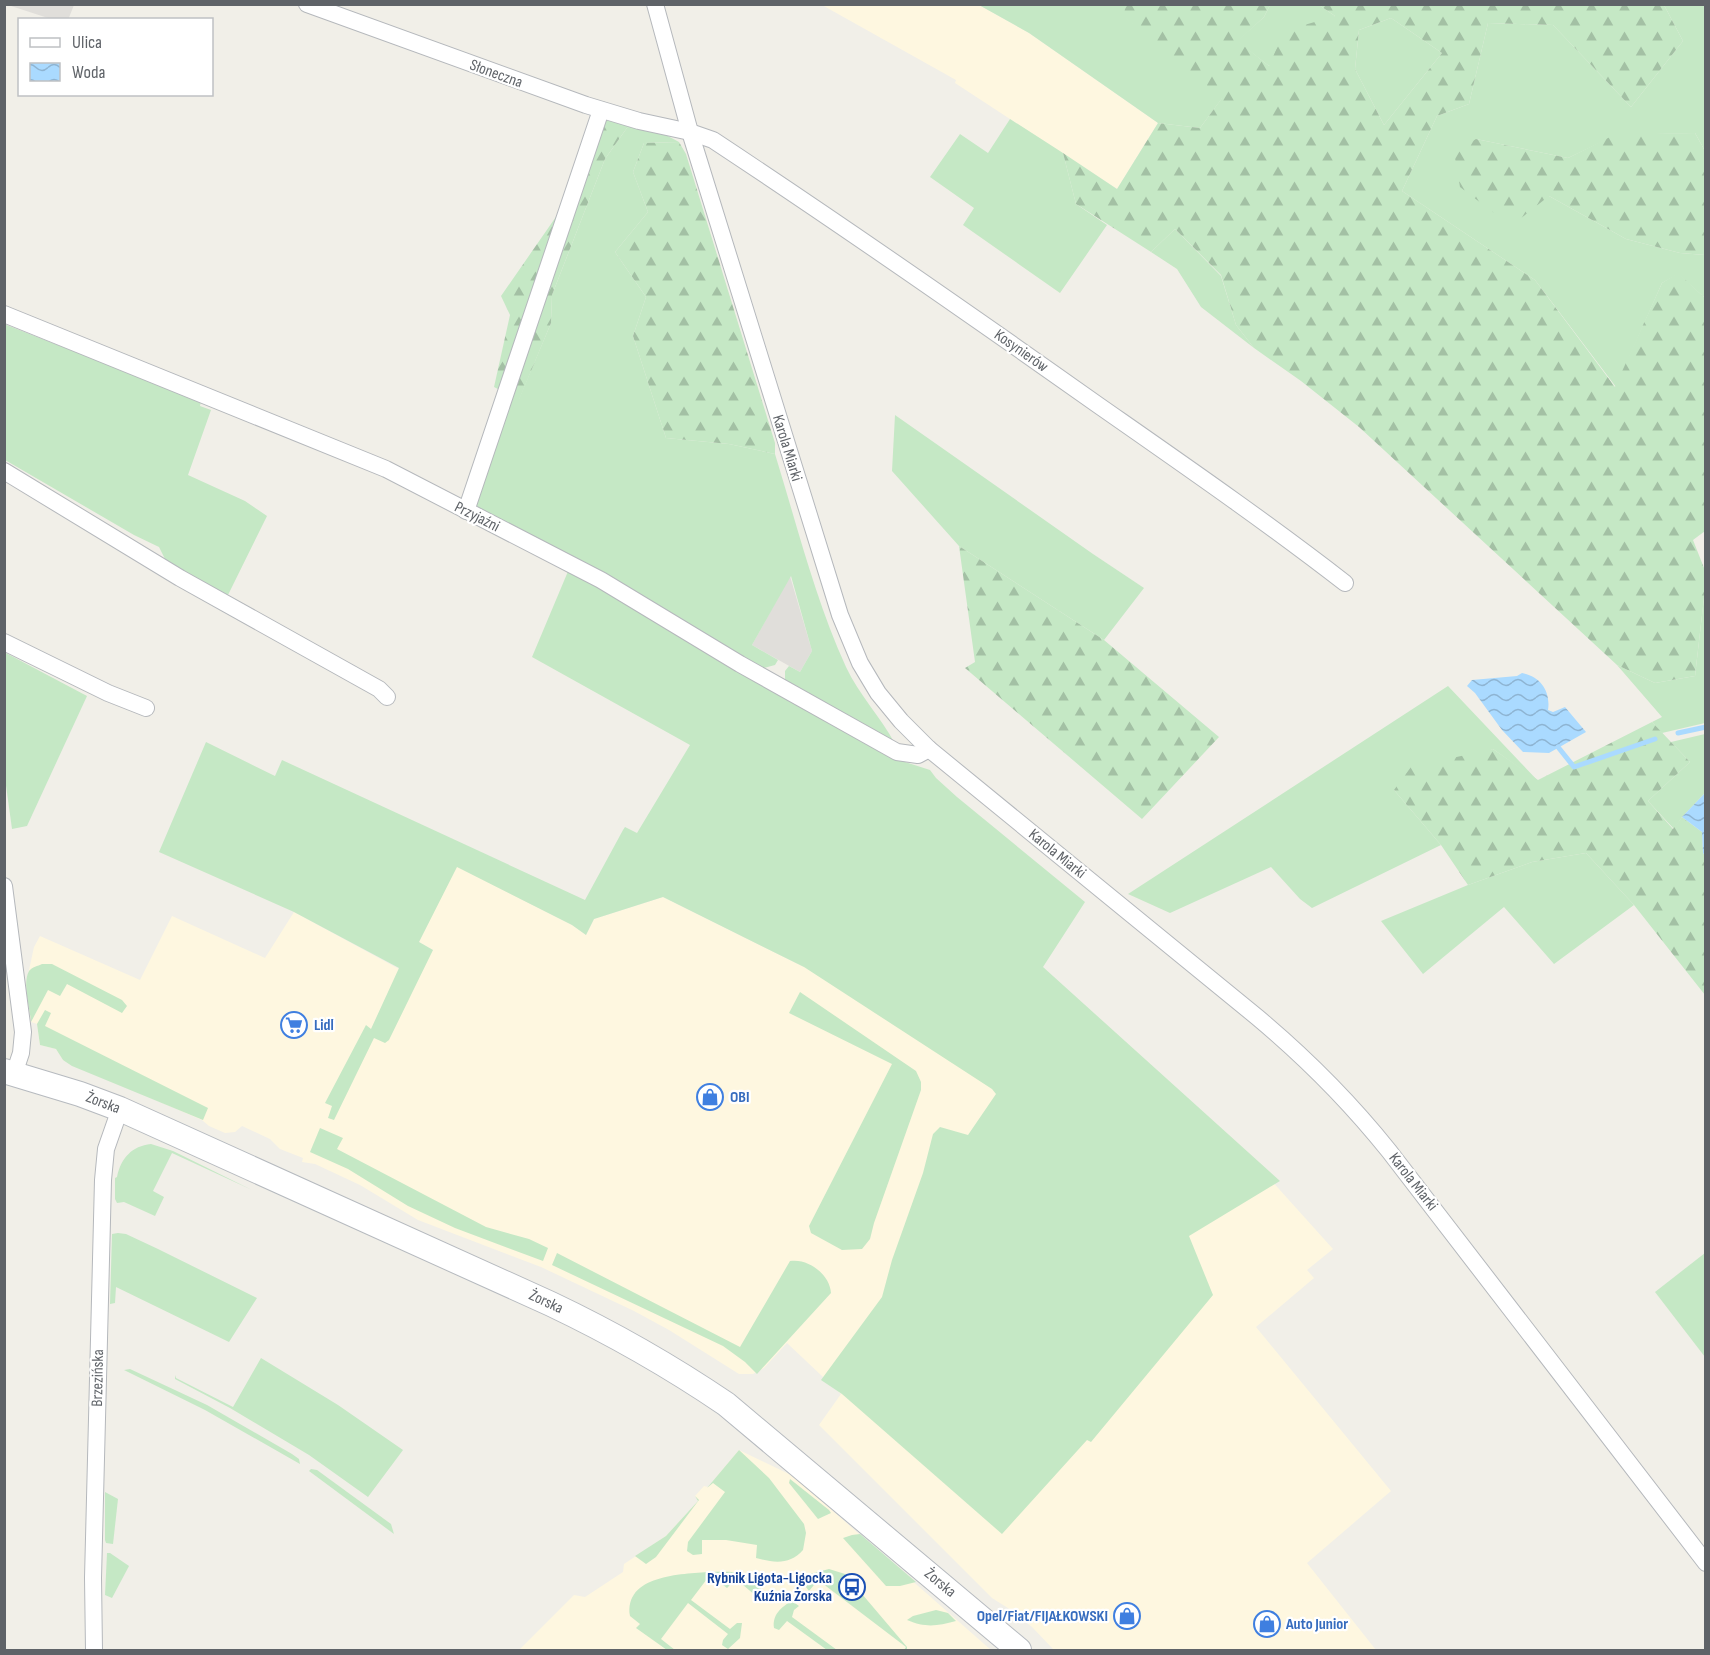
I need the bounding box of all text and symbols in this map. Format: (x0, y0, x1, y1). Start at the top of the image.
legend (18, 18, 213, 96)
text: Ulica (72, 32, 102, 53)
street label: Słoneczna (467, 56, 525, 92)
text: Woda (72, 62, 105, 83)
street label: Kosynierów (990, 326, 1052, 376)
street label: Karola Miarki (768, 413, 806, 483)
street label: Przyjaźni (451, 498, 503, 536)
street label: Karola Miarki (1024, 825, 1090, 883)
supermarket icon: Lidl (279, 1010, 309, 1040)
place label: Lidl (314, 1016, 334, 1035)
shop icon: OBI (695, 1082, 725, 1112)
street label: Żorska (83, 1088, 123, 1118)
place label: OBI (730, 1088, 749, 1107)
street label: Karola Miarki (1384, 1149, 1442, 1215)
street label: Żorska (526, 1286, 566, 1318)
street label: Brzezińska (88, 1349, 108, 1407)
street label: Żorska (920, 1564, 960, 1602)
place label: Rybnik Ligota-Ligocka Kuźnia Żorska (707, 1569, 832, 1606)
bus stop icon: Rybnik Ligota-Ligocka Kuźnia Żorska (837, 1572, 867, 1602)
shop icon: Opel/Fiat/FIJAŁKOWSKI (1112, 1601, 1142, 1631)
place label: Opel/Fiat/FIJAŁKOWSKI (977, 1607, 1108, 1626)
shop icon: Auto Junior (1252, 1609, 1282, 1639)
place label: Auto Junior (1285, 1615, 1348, 1634)

